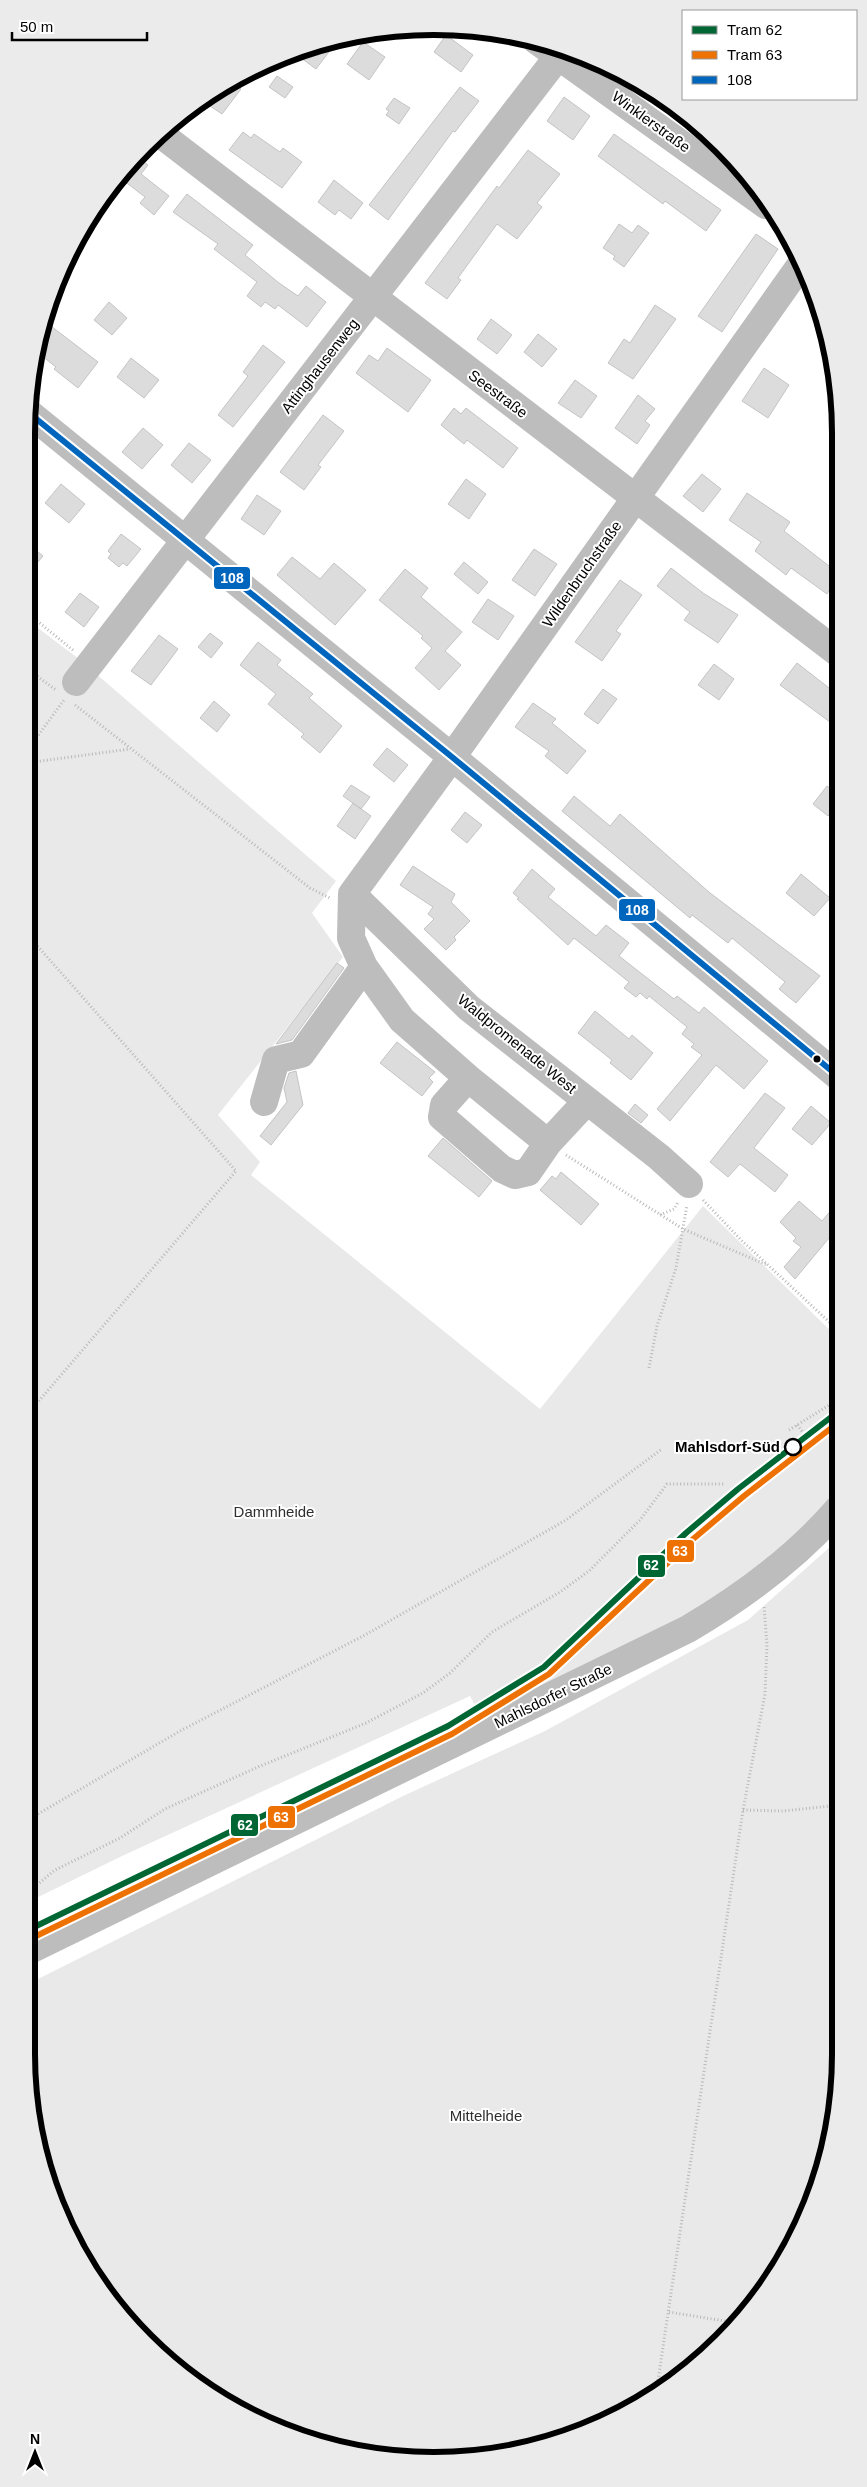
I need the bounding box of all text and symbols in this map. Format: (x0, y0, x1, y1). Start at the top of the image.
scale bar (12, 10, 148, 42)
legend (682, 10, 857, 100)
text: 50 m (20, 18, 53, 35)
text: Tram 62 (727, 21, 782, 38)
text: Tram 63 (727, 46, 782, 63)
text: 108 (727, 71, 752, 88)
street label: Winklerstraße (609, 88, 694, 156)
street label: Attinghausenweg (277, 315, 362, 416)
street label: Seestraße (466, 366, 531, 421)
street label: Wildenbruchstraße (539, 517, 625, 630)
line badge: 108 (213, 566, 251, 590)
text: 108 (220, 570, 244, 586)
line badge: 108 (618, 898, 656, 922)
text: 108 (625, 902, 649, 918)
street label: Waldpromenade West (455, 991, 581, 1097)
unlabelled marker (812, 1054, 822, 1064)
place label: Mahlsdorf-Süd (675, 1438, 780, 1455)
marker: Mahlsdorf-Süd (784, 1438, 802, 1456)
park label: Dammheide (234, 1503, 314, 1520)
line badge: 63 (666, 1539, 695, 1563)
text: 63 (672, 1543, 688, 1559)
line badge: 62 (637, 1554, 666, 1578)
text: 62 (643, 1557, 659, 1573)
street label: Mahlsdorfer Straße (491, 1660, 614, 1731)
line badge: 63 (267, 1805, 296, 1829)
text: 63 (273, 1809, 289, 1825)
line badge: 62 (230, 1813, 259, 1837)
text: 62 (237, 1817, 253, 1833)
park label: Mittelheide (450, 2107, 522, 2124)
north arrow (10, 2427, 60, 2477)
text: N (30, 2431, 40, 2447)

